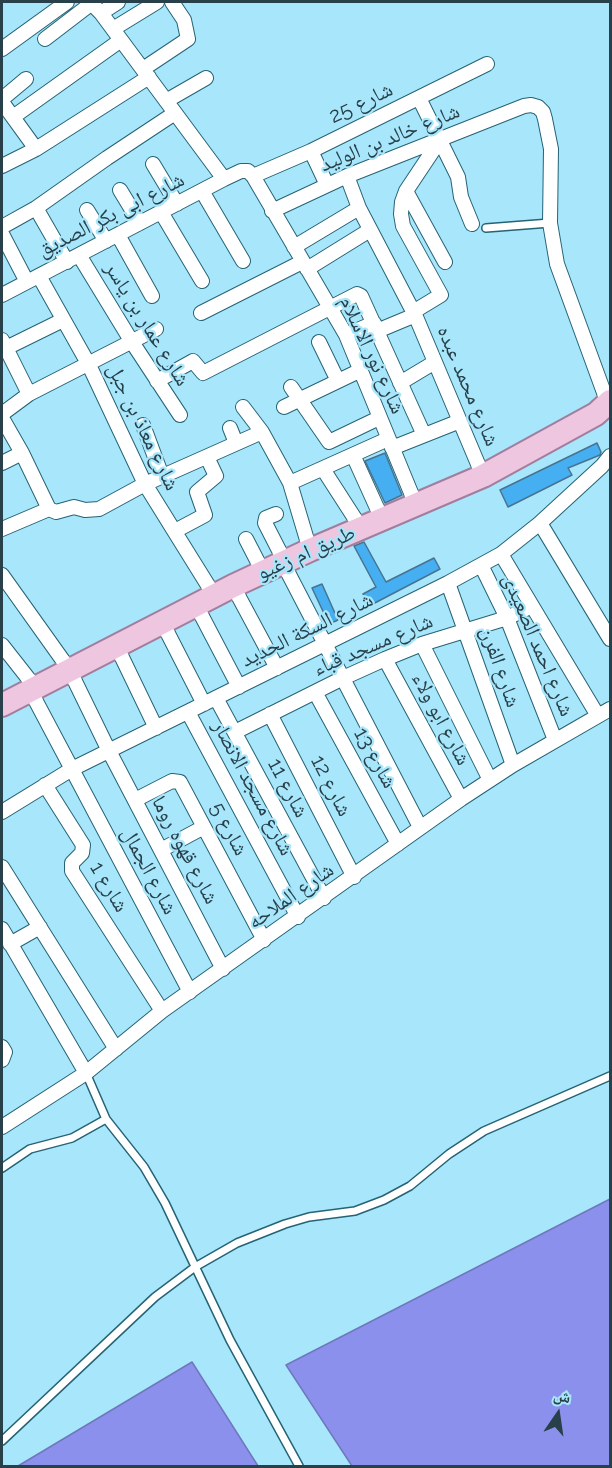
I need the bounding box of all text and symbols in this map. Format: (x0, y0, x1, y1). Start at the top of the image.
street label: شارع 25 (325, 77, 397, 129)
street label: شارع خالد بن الوليد (316, 99, 464, 177)
street label: شارع ابى بكر الصديق (33, 167, 189, 263)
street label: شارع عمار بن ياسر (99, 257, 195, 391)
street label: شارع نور الاسلام (334, 292, 410, 418)
street label: شارع محمد عبده (431, 322, 505, 450)
street label: شارع معاذ بن جبل (101, 359, 185, 495)
street label: طريق ام زغيو (253, 520, 359, 586)
street label: شارع احمد الصعيدى (497, 570, 579, 720)
street label: شارع السكة الحديد (237, 587, 377, 673)
street label: شارع مسجد قباء (309, 608, 437, 682)
street label: شارع الفرن (474, 623, 526, 711)
street label: شارع ابو ولاء (406, 668, 476, 770)
street label: شارع مسجد الانصار (207, 716, 299, 860)
street label: شارع 13 (348, 723, 402, 793)
street label: شارع 12 (305, 751, 357, 821)
street label: شارع 11 (262, 754, 314, 822)
street label: شارع قهوه روما (146, 792, 224, 908)
street label: شارع 5 (205, 798, 253, 860)
street label: شارع الجمال (116, 823, 182, 919)
street label: شارع 1 (84, 857, 134, 917)
street label: شارع الملاحه (243, 857, 339, 935)
north arrow (528, 1384, 588, 1444)
text: ش (552, 1385, 573, 1407)

